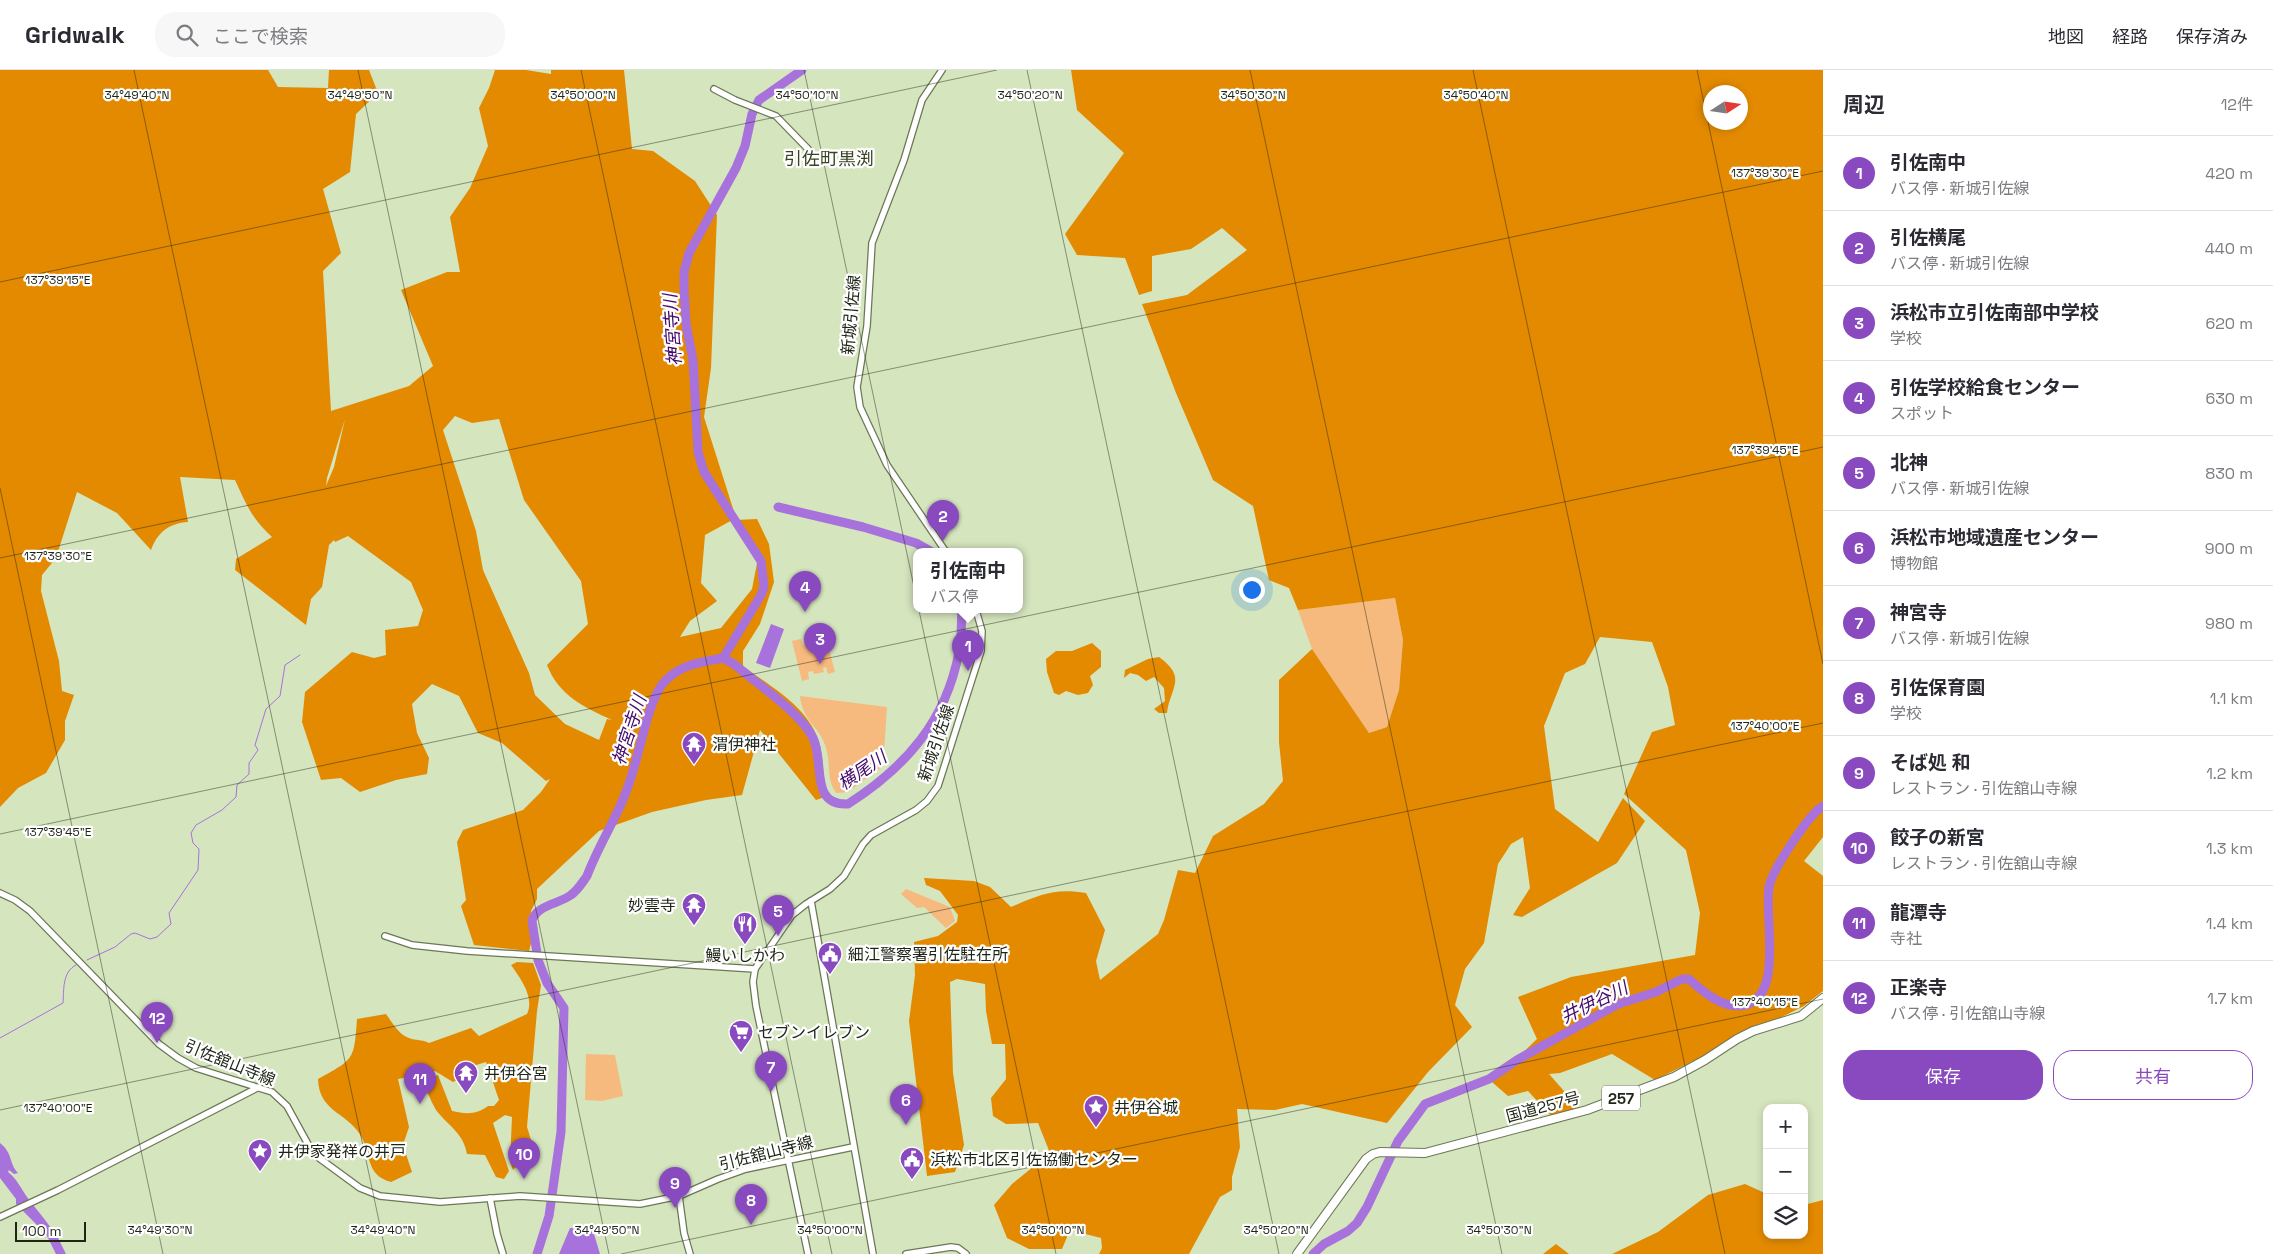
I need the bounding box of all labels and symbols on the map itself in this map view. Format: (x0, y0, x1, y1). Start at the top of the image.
north arrow (1703, 85, 1748, 130)
text: 34°49'40"N (105, 87, 169, 103)
text: 34°49'50"N (327, 87, 393, 103)
text: 34°50'00"N (550, 87, 616, 103)
text: 34°50'10"N (776, 87, 839, 103)
text: 34°50'20"N (997, 87, 1063, 103)
text: 34°50'30"N (1220, 87, 1286, 103)
text: 34°50'40"N (1444, 87, 1508, 103)
district label: 引佐町黒渕 (784, 147, 874, 170)
text: 137°39'30"E (1731, 165, 1799, 181)
text: 137°39'15"E (25, 272, 91, 288)
street label: 新城引佐線 (837, 274, 865, 356)
water label: 神宮寺川 (658, 291, 686, 367)
text: 137°39'45"E (1731, 442, 1799, 458)
pin: 2 (927, 500, 959, 541)
text: 137°39'30"E (24, 548, 92, 564)
pin: 4 (789, 571, 821, 612)
your location (1239, 577, 1265, 603)
pin: 3 (804, 623, 836, 664)
pin: 1 (952, 630, 984, 671)
water label: 神宮寺川 (607, 690, 652, 768)
street label: 新城引佐線 (913, 702, 959, 784)
text: 137°40'00"E (1730, 718, 1800, 734)
temple icon: 渭伊神社 (681, 731, 707, 765)
place label: 渭伊神社 (712, 734, 776, 755)
water label: 横尾川 (833, 744, 892, 795)
text: 137°39'45"E (24, 824, 92, 840)
temple icon: 妙雲寺 (681, 892, 707, 926)
place label: 妙雲寺 (628, 895, 676, 916)
pin: 5 (762, 895, 794, 936)
restaurant icon: 鰻いしかわ (732, 911, 758, 945)
public building icon: 細江警察署引佐駐在所 (817, 941, 843, 975)
place label: 細江警察署引佐駐在所 (848, 944, 1008, 965)
place label: 鰻いしかわ (705, 945, 785, 966)
water label: 井伊谷川 (1557, 975, 1633, 1028)
text: 137°40'15"E (1732, 994, 1798, 1010)
pin: 12 (141, 1002, 173, 1043)
supermarket icon: セブンイレブン (728, 1019, 754, 1053)
place label: セブンイレブン (758, 1022, 870, 1043)
street label: 引佐舘山寺線 (182, 1035, 278, 1091)
pin: 7 (755, 1051, 787, 1092)
temple icon: 井伊谷宮 (453, 1060, 479, 1094)
pin: 11 (404, 1063, 436, 1104)
place label: 井伊谷宮 (484, 1063, 548, 1084)
pin: 6 (890, 1084, 922, 1125)
road number: 257 (1602, 1086, 1640, 1110)
street label: 国道257号 (1504, 1087, 1582, 1127)
place icon: 井伊谷城 (1083, 1094, 1109, 1128)
place label: 井伊谷城 (1114, 1097, 1178, 1118)
text: 137°40'00"E (23, 1100, 93, 1116)
street label: 引佐舘山寺線 (717, 1131, 815, 1175)
place icon: 井伊家発祥の井戸 (247, 1138, 273, 1172)
pin: 10 (508, 1138, 540, 1179)
place label: 井伊家発祥の井戸 (278, 1141, 406, 1162)
public building icon: 浜松市北区引佐協働センター (899, 1146, 925, 1180)
place label: 浜松市北区引佐協働センター (930, 1149, 1138, 1170)
pin: 9 (659, 1167, 691, 1208)
pin: 8 (735, 1184, 767, 1225)
scale bar (15, 1219, 86, 1242)
text: 34°49'30"N (127, 1222, 193, 1238)
text: 34°49'40"N (351, 1222, 415, 1238)
text: 34°49'50"N (574, 1222, 640, 1238)
text: 34°50'00"N (797, 1222, 863, 1238)
text: 34°50'10"N (1022, 1222, 1085, 1238)
text: 34°50'20"N (1243, 1222, 1309, 1238)
text: 34°50'30"N (1466, 1222, 1532, 1238)

